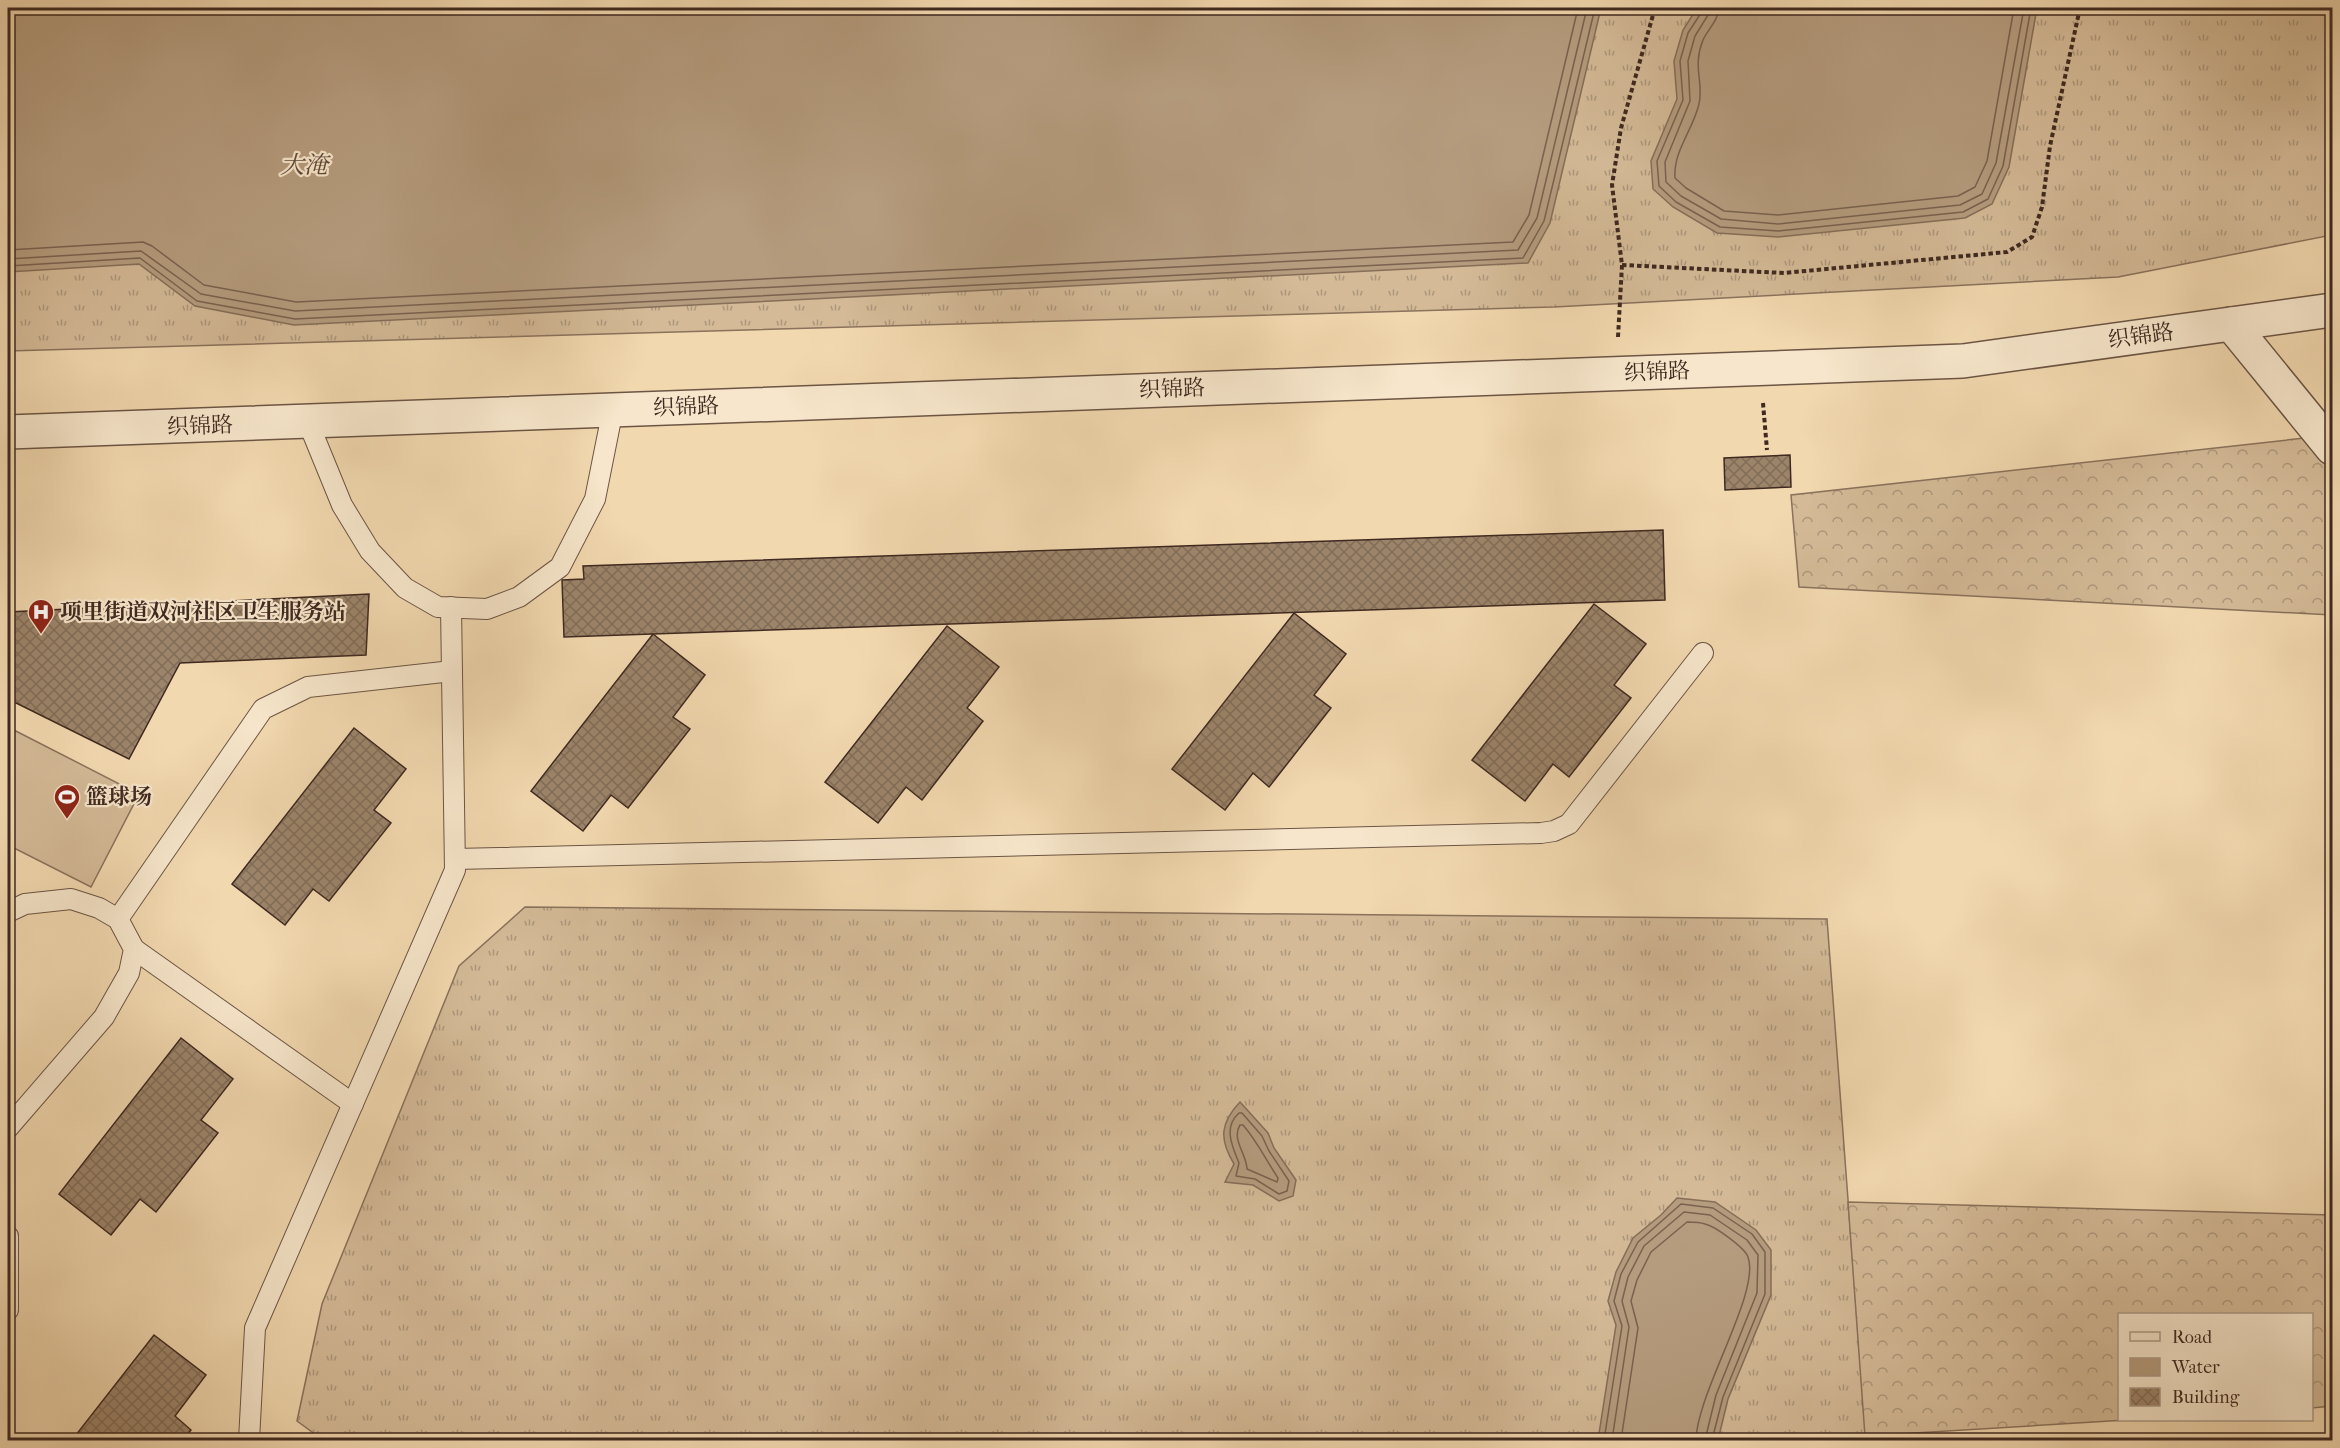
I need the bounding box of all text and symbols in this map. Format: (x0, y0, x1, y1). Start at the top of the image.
water label: 大淹 (280, 151, 331, 179)
street label: 织锦路 (2107, 319, 2175, 353)
street label: 织锦路 (1624, 358, 1690, 386)
street label: 织锦路 (1139, 375, 1205, 403)
street label: 织锦路 (653, 393, 719, 421)
street label: 织锦路 (167, 412, 233, 440)
hospital icon: 项里街道双河社区卫生服务站 (26, 597, 56, 635)
place label: 项里街道双河社区卫生服务站 (60, 599, 346, 625)
sports icon: 篮球场 (52, 782, 82, 820)
place label: 篮球场 (86, 784, 152, 810)
legend (2118, 1313, 2313, 1421)
text: Road (2172, 1327, 2212, 1348)
text: Water (2171, 1357, 2220, 1378)
text: Building (2172, 1387, 2240, 1408)

